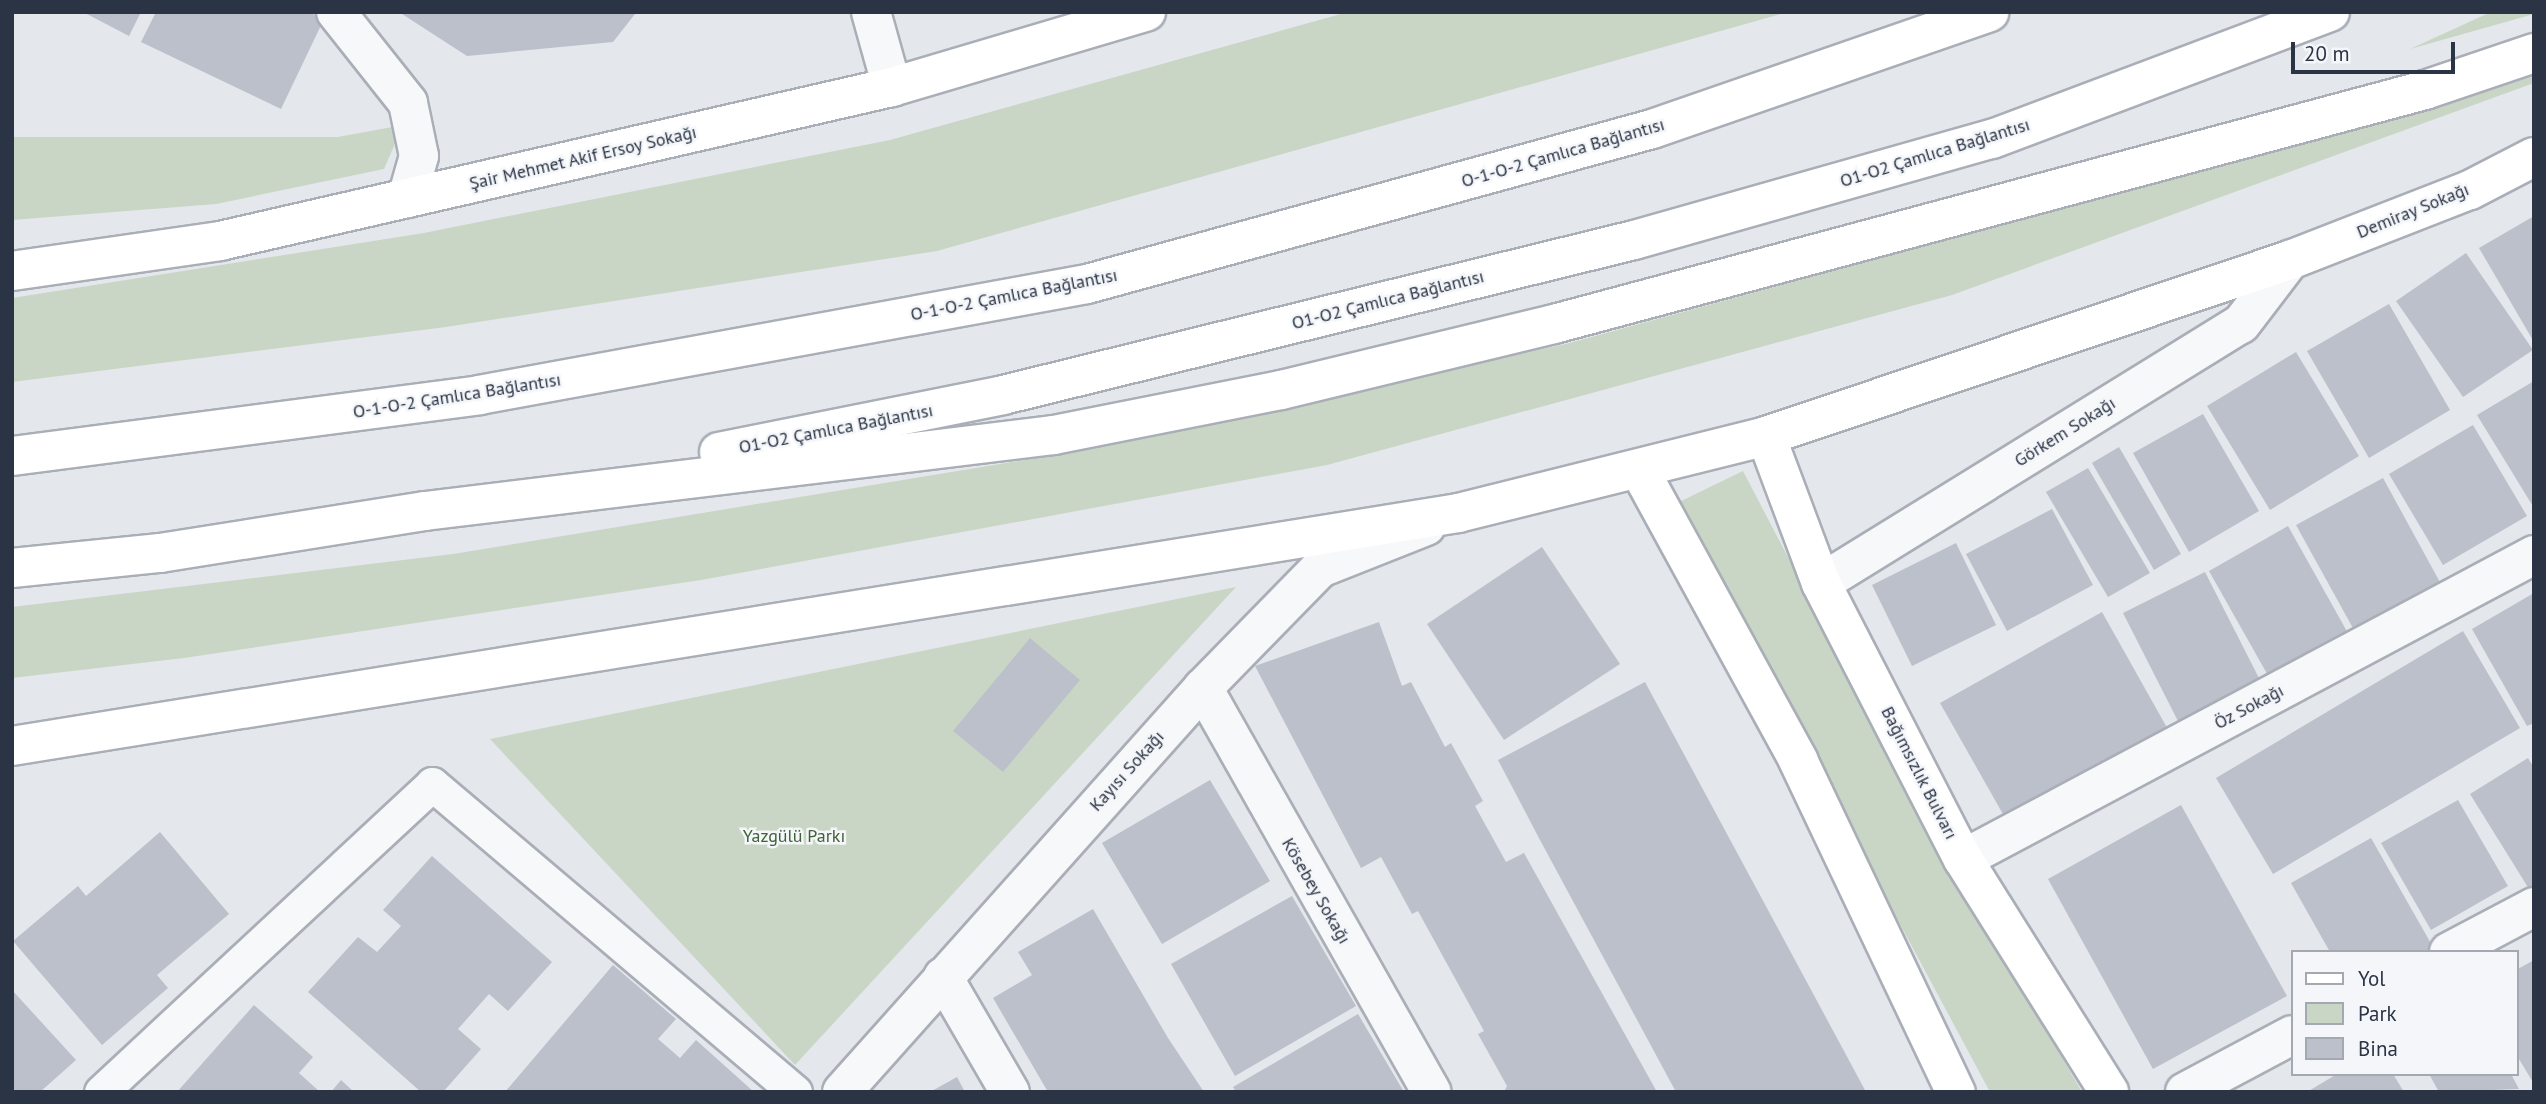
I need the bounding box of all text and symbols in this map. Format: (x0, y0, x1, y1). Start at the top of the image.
scale bar (2294, 28, 2458, 72)
text: 20 m (2304, 40, 2350, 67)
street label: O-1-O-2 Çamlıca Bağlantısı (1459, 114, 1667, 192)
street label: O1-O2 Çamlıca Bağlantısı (1837, 114, 2033, 192)
street label: Şair Mehmet Akif Ersoy Sokağı (467, 121, 699, 195)
street label: Demiray Sokağı (2353, 179, 2473, 243)
street label: O-1-O-2 Çamlıca Bağlantısı (909, 264, 1119, 326)
street label: O1-O2 Çamlıca Bağlantısı (1290, 266, 1486, 334)
street label: O-1-O-2 Çamlıca Bağlantısı (351, 369, 563, 423)
street label: Görkem Sokağı (2011, 392, 2119, 472)
street label: O1-O2 Çamlıca Bağlantısı (737, 400, 935, 458)
street label: Öz Sokağı (2210, 680, 2288, 734)
street label: Bağımsızlık Bulvarı (1876, 703, 1962, 843)
street label: Kayısı Sokağı (1085, 726, 1169, 816)
park label: Yazgülü Parkı (743, 825, 845, 847)
street label: Kösebey Sokağı (1277, 834, 1355, 948)
legend (2290, 950, 2518, 1076)
text: Yol (2358, 965, 2385, 992)
text: Park (2358, 1000, 2397, 1027)
text: Bina (2358, 1035, 2398, 1062)

